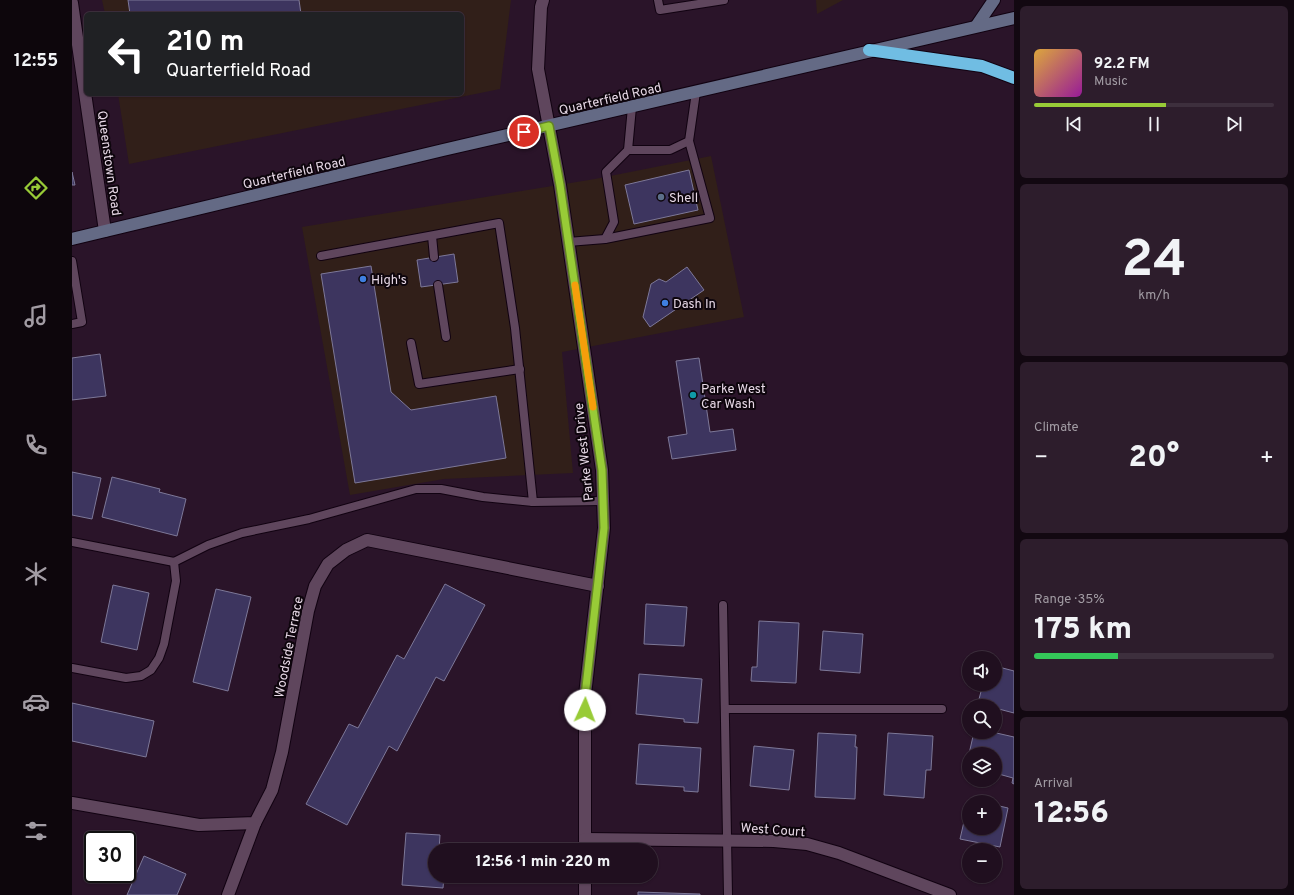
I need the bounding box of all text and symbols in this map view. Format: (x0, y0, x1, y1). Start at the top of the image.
text: 210 m (166, 25, 244, 61)
icon: left (100, 28, 152, 80)
text: 12:55 (14, 50, 58, 73)
text: 92.2 FM (1094, 55, 1150, 74)
text: Quarterfield Road (166, 60, 311, 83)
text: Music (1094, 74, 1128, 90)
street label: Quarterfield Road (558, 80, 663, 120)
street label: Queenstown Road (93, 110, 123, 217)
icon: previous (1063, 113, 1085, 135)
icon: pause (1143, 113, 1165, 135)
icon: next (1223, 113, 1245, 135)
pin (507, 115, 541, 149)
icon: arrive (513, 121, 535, 143)
street label: Quarterfield Road (242, 154, 347, 194)
icon: directions (22, 174, 50, 202)
place label: Shell (669, 191, 698, 207)
marker: Shell (656, 192, 666, 202)
text: 24 (1121, 229, 1187, 295)
place label: High's (371, 273, 407, 289)
marker: High's (358, 274, 368, 284)
text: km/h (1138, 288, 1170, 304)
place label: Dash In (673, 297, 716, 313)
marker: Dash In (660, 298, 670, 308)
icon: music (22, 302, 50, 330)
place label: Parke West Car Wash (701, 382, 766, 413)
marker: Parke West Car Wash (688, 390, 698, 400)
street label: Parke West Drive (572, 402, 598, 502)
text: Climate (1034, 420, 1079, 436)
icon: phone (22, 431, 50, 459)
text: 20° (1129, 440, 1179, 477)
text: − (1034, 445, 1048, 472)
text: + (1260, 445, 1274, 472)
icon: climate (22, 560, 50, 588)
text: Range · 35% (1034, 592, 1105, 608)
street label: Woodside Terrace (272, 595, 308, 700)
text: 175 km (1034, 612, 1132, 649)
map controls (962, 651, 1002, 883)
button: sound (962, 651, 1002, 691)
icon: car (22, 688, 50, 716)
position arrow (564, 689, 606, 731)
button: search (962, 699, 1002, 739)
button: layers (962, 747, 1002, 787)
text: Arrival (1034, 776, 1073, 792)
button: + (962, 795, 1002, 835)
text: 12:56 (1034, 796, 1109, 833)
icon: filters (22, 817, 50, 845)
street label: West Court (740, 821, 806, 841)
speed limit sign: 30 (84, 831, 136, 883)
button: − (962, 843, 1002, 883)
text: 12:56 · 1 min · 220 m (476, 853, 610, 872)

